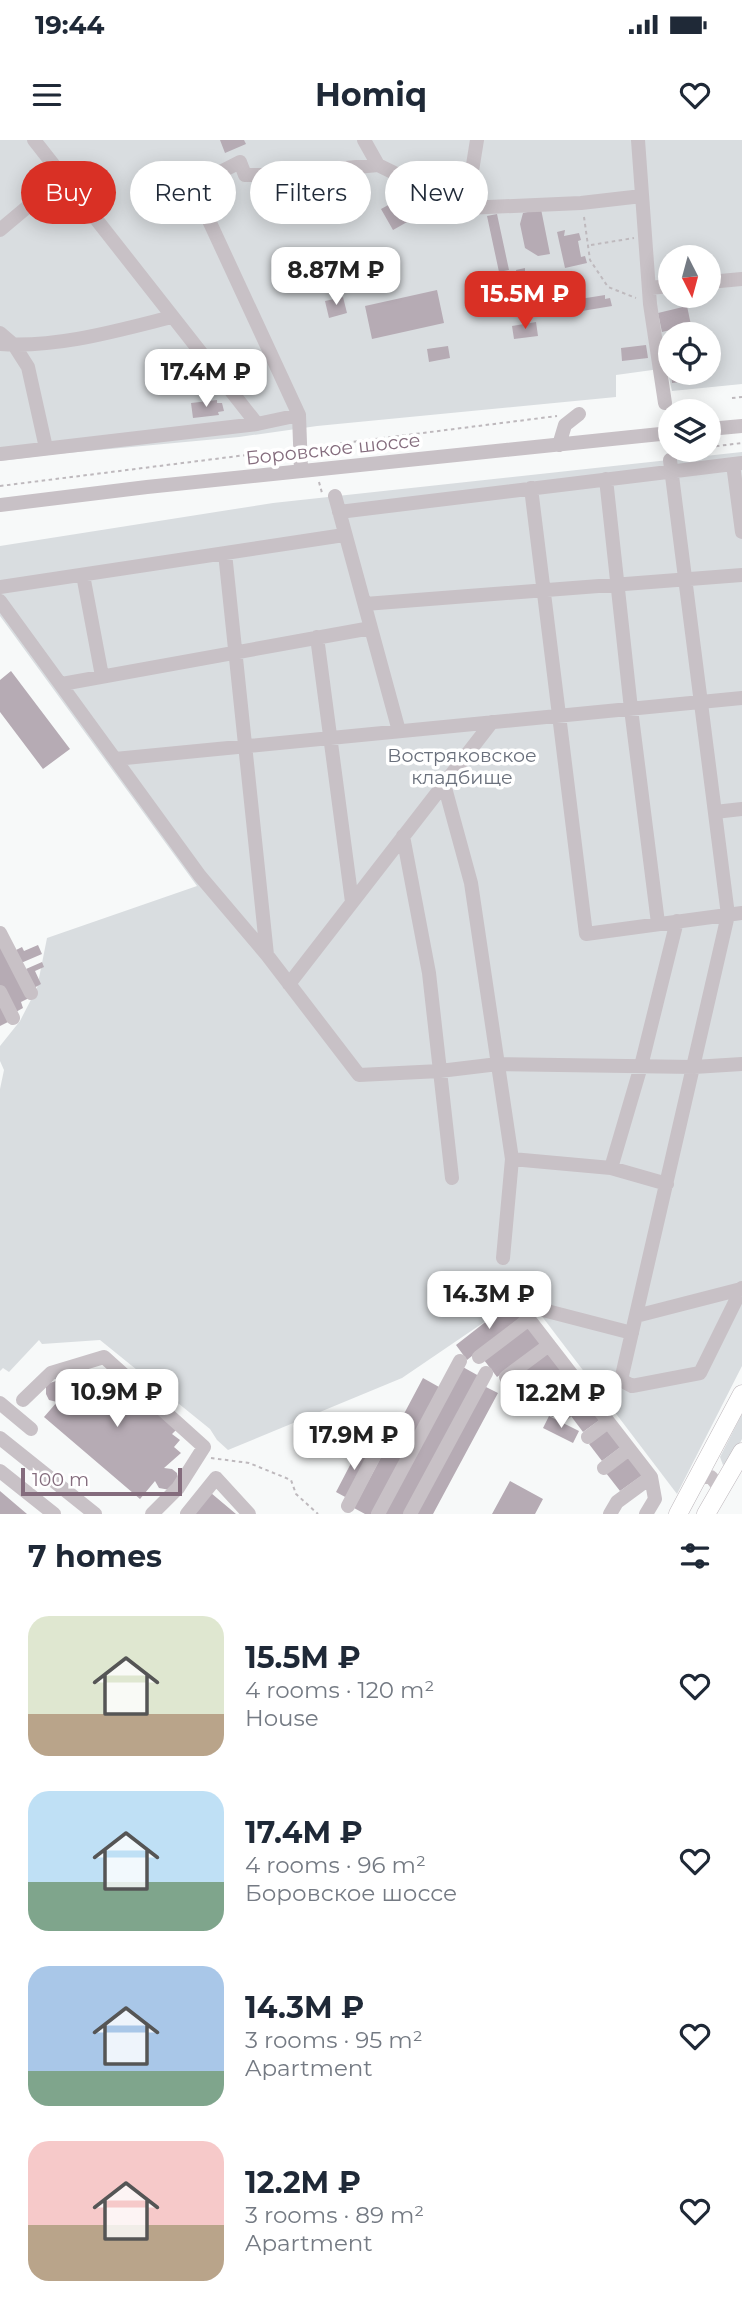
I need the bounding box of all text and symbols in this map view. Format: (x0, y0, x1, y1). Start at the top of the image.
text: 19:44 (35, 9, 104, 41)
text: Homiq (315, 75, 427, 114)
icon: menu (28, 76, 66, 114)
icon: heart (676, 76, 714, 114)
chip: Buy (21, 161, 116, 224)
chip: Rent (130, 161, 236, 224)
chip: Filters (250, 161, 371, 224)
chip: New (385, 161, 488, 224)
north arrow (658, 245, 721, 308)
map controls (658, 245, 721, 462)
pin: 8.87M ₽ (271, 248, 401, 307)
text: 8.87M ₽ (287, 256, 385, 284)
pin: 15.5M ₽ (460, 272, 590, 331)
text: 15.5M ₽ (481, 280, 569, 308)
button: locate (658, 322, 721, 385)
pin: 17.4M ₽ (141, 350, 271, 409)
text: 17.4M ₽ (161, 358, 251, 386)
button: layers (658, 399, 721, 462)
street label: Боровское шоссе (245, 428, 421, 470)
park label: Востряковское кладбище (387, 744, 537, 789)
pin: 14.3M ₽ (424, 1272, 554, 1331)
text: 14.3M ₽ (443, 1280, 535, 1308)
pin: 10.9M ₽ (52, 1370, 182, 1429)
pin: 12.2M ₽ (496, 1370, 626, 1430)
text: 10.9M ₽ (71, 1378, 163, 1406)
text: 12.2M ₽ (517, 1379, 605, 1407)
pin: 17.9M ₽ (289, 1412, 419, 1472)
text: 17.9M ₽ (309, 1421, 399, 1449)
scale bar (21, 1465, 182, 1497)
text: 100 m (32, 1468, 89, 1491)
icon: filters (676, 1537, 714, 1575)
text: 7 homes (28, 1538, 162, 1575)
text: 15.5M ₽ (245, 1639, 361, 1676)
icon: home (84, 1644, 168, 1728)
icon: heart (676, 1667, 714, 1705)
text: 4 rooms · 120 m² (245, 1676, 434, 1704)
text: House (245, 1704, 319, 1732)
text: 17.4M ₽ (245, 1814, 363, 1851)
icon: home (84, 1819, 168, 1903)
icon: heart (676, 1842, 714, 1880)
text: 4 rooms · 96 m² (245, 1851, 426, 1879)
text: Боровское шоссе (245, 1879, 457, 1907)
text: 14.3M ₽ (245, 1989, 364, 2026)
icon: home (84, 1994, 168, 2078)
icon: heart (676, 2017, 714, 2055)
text: 3 rooms · 95 m² (245, 2026, 423, 2054)
text: Apartment (245, 2054, 373, 2082)
text: 12.2M ₽ (245, 2164, 361, 2201)
icon: home (84, 2169, 168, 2253)
icon: heart (676, 2192, 714, 2230)
text: 3 rooms · 89 m² (245, 2201, 424, 2229)
text: Apartment (245, 2229, 373, 2257)

